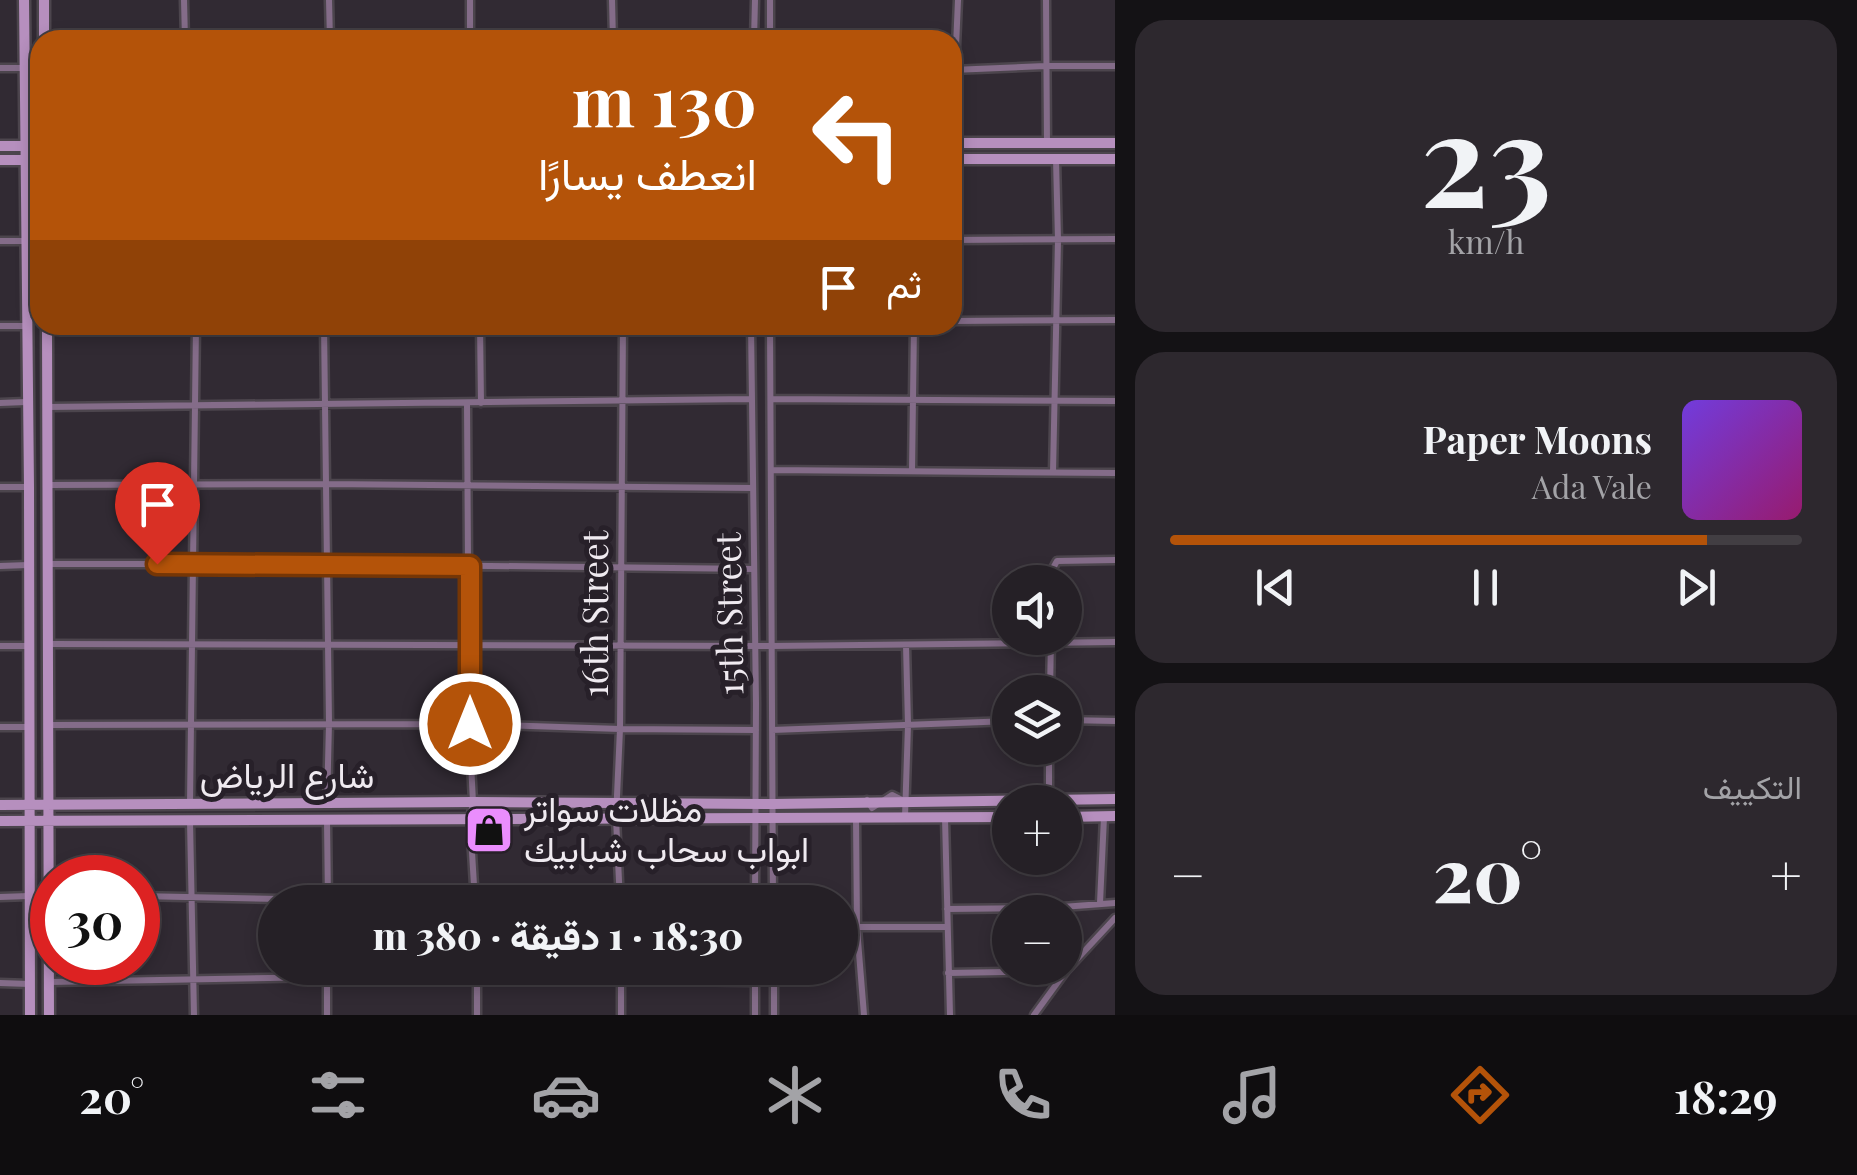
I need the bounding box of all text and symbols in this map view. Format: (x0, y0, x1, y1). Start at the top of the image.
text: 130 m (572, 51, 757, 145)
text: 23 (1420, 67, 1552, 241)
icon: left (792, 70, 922, 200)
text: انعطف يسارًا (538, 141, 757, 201)
text: km/h (1448, 219, 1524, 262)
text: ثم (886, 257, 922, 308)
icon: arrive (811, 260, 866, 315)
text: Paper Moons (1423, 413, 1652, 464)
pin (115, 462, 200, 565)
text: Ada Vale (1532, 464, 1652, 507)
icon: arrive (130, 477, 185, 532)
street label: 16th Street (570, 530, 617, 697)
street label: 15th Street (703, 532, 752, 696)
icon: previous (1248, 560, 1303, 615)
icon: pause (1458, 560, 1513, 615)
icon: next (1669, 560, 1724, 615)
map controls (992, 565, 1082, 985)
button: sound (992, 565, 1082, 655)
position arrow (418, 672, 522, 776)
button: layers (992, 675, 1082, 765)
street label: شارع الرياض (200, 750, 374, 800)
text: التكييف (1703, 764, 1802, 807)
place label: مظلات سواتر ابواب سحاب شبابيك (523, 784, 809, 872)
button: + (992, 785, 1082, 875)
shop icon: مظلات سواتر ابواب سحاب شبابيك (463, 804, 515, 856)
text: 20° (1433, 822, 1542, 922)
text: − (1170, 836, 1206, 910)
text: + (1770, 836, 1802, 910)
speed limit sign: 30 (30, 855, 160, 985)
button: − (992, 895, 1082, 985)
text: 18:30 · 1 دقيقة · 380 m (373, 909, 743, 960)
icon: filters (303, 1060, 373, 1130)
icon: car (531, 1060, 601, 1130)
icon: climate (760, 1060, 830, 1130)
icon: phone (988, 1060, 1058, 1130)
icon: music (1217, 1060, 1287, 1130)
icon: directions (1445, 1060, 1515, 1130)
text: 20° (79, 1065, 144, 1125)
text: 18:29 (1674, 1065, 1778, 1125)

